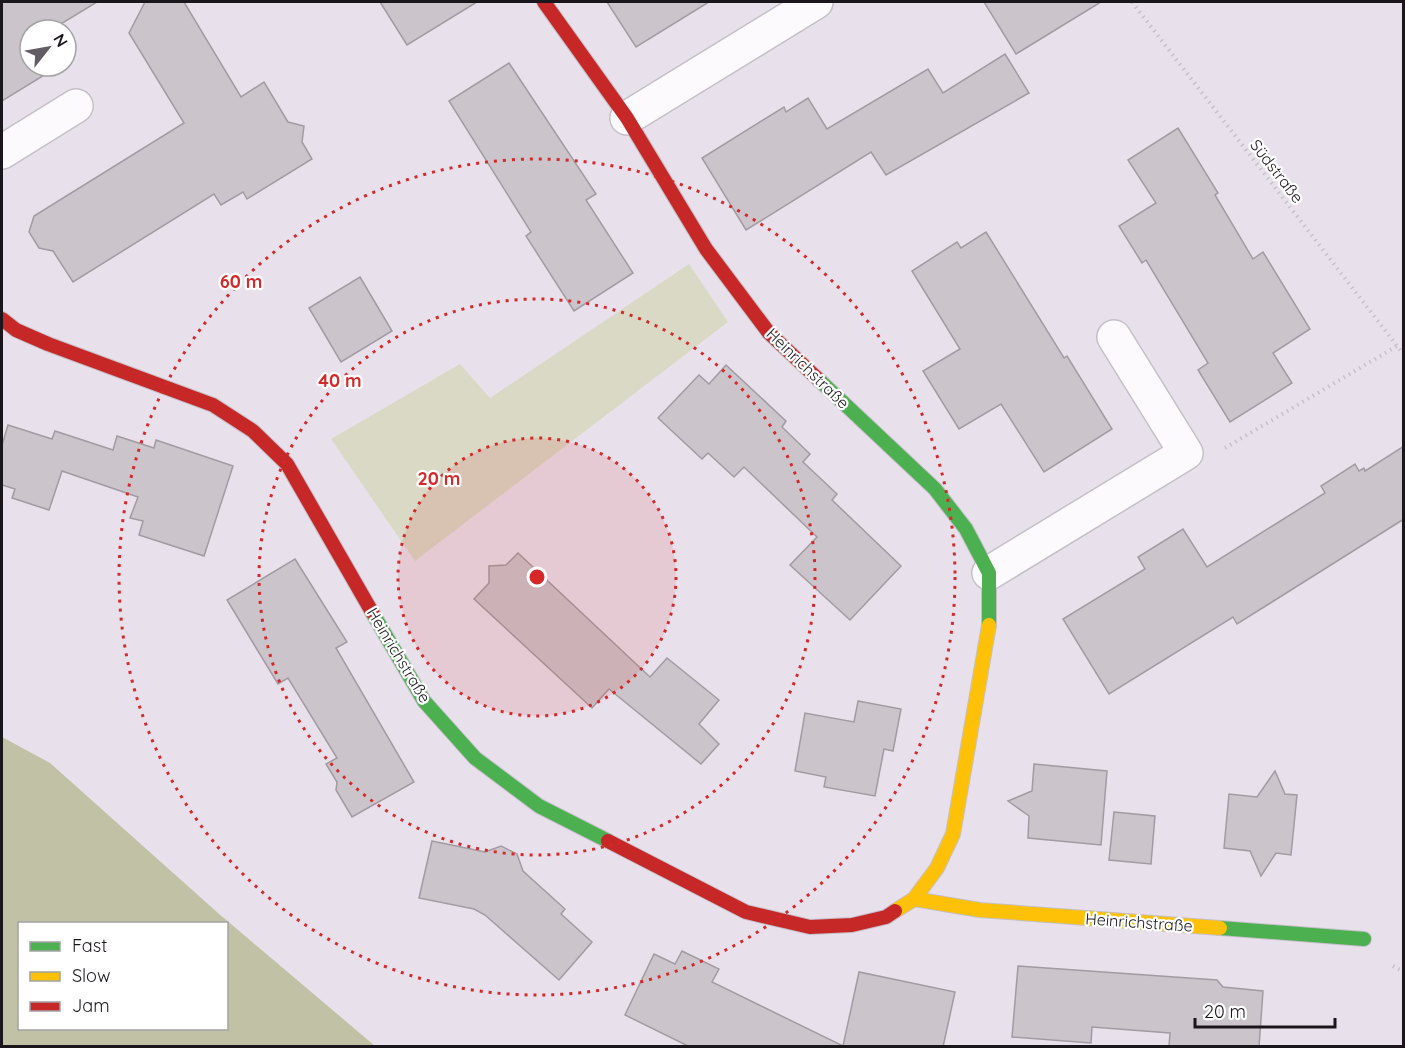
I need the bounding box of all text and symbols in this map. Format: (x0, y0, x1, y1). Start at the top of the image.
north arrow (18, 18, 78, 78)
text: N (49, 30, 72, 50)
street label: Südstraße (1246, 135, 1308, 207)
text: 60 m (220, 270, 262, 293)
street label: Heinrichstraße (762, 323, 854, 413)
text: 40 m (318, 369, 362, 392)
text: 20 m (418, 467, 460, 490)
centre of rings (527, 567, 547, 587)
street label: Heinrichstraße (363, 604, 435, 706)
street label: Heinrichstraße (1085, 908, 1193, 936)
legend (18, 922, 228, 1030)
text: Fast (72, 934, 107, 957)
text: Slow (72, 964, 110, 987)
scale bar (1195, 991, 1334, 1029)
text: Jam (72, 994, 110, 1017)
text: 20 m (1204, 1000, 1246, 1023)

